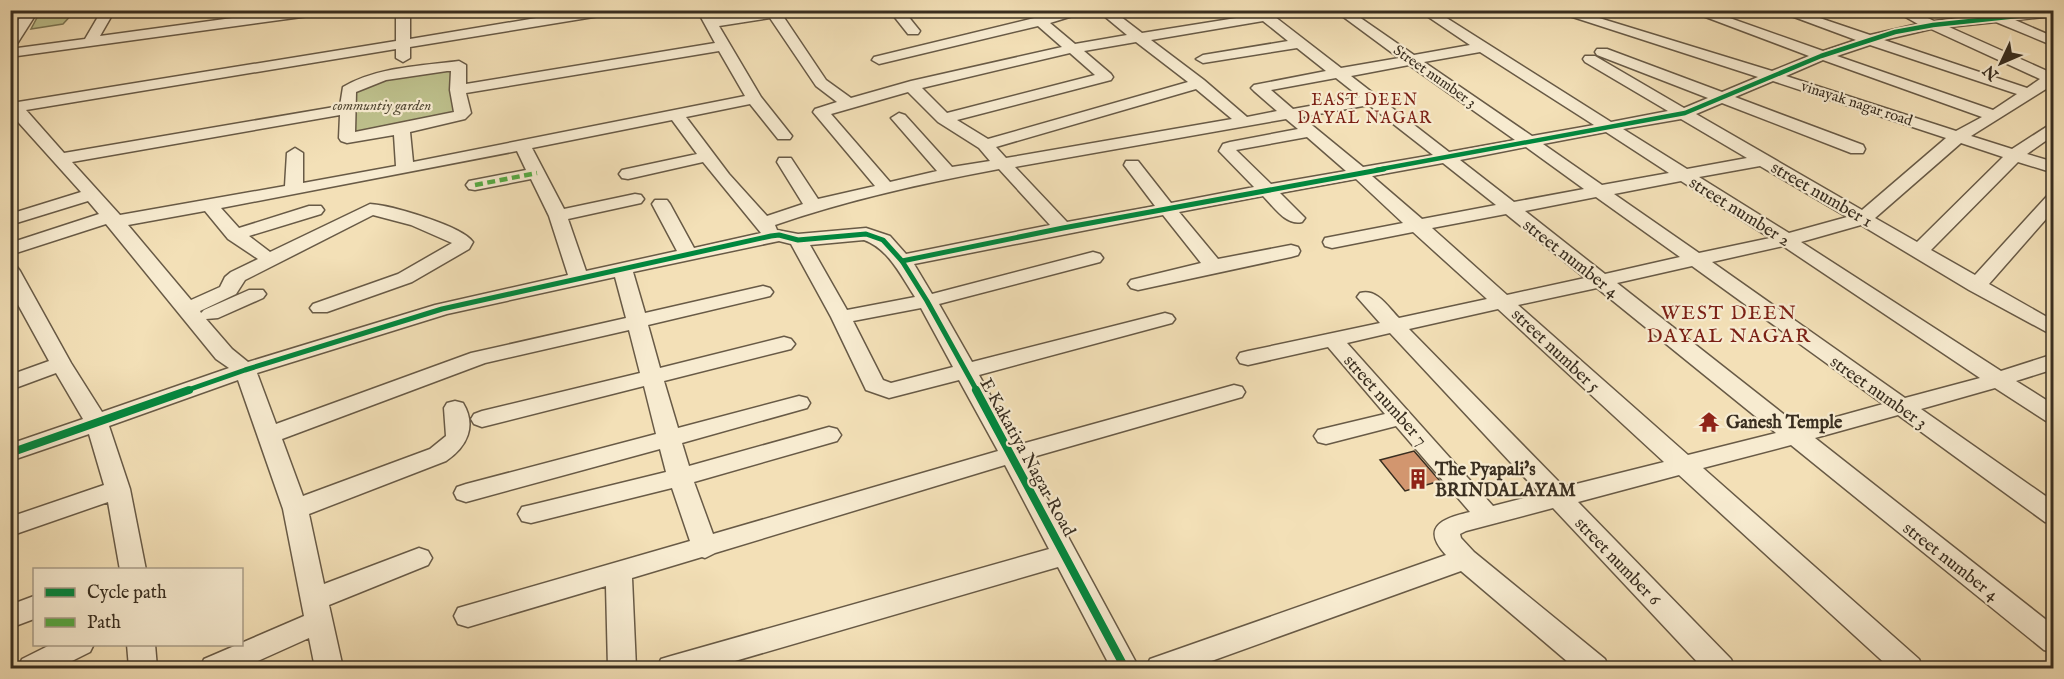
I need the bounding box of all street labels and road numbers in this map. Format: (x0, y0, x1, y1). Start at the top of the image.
street label: Street number 3 (1390, 41, 1480, 112)
street label: vinayak nagar road (1799, 77, 1916, 131)
street label: street number 1 (1766, 157, 1876, 234)
street label: street number 2 (1684, 172, 1794, 253)
street label: street number 4 (1517, 215, 1623, 304)
street label: street number 5 (1506, 304, 1605, 398)
street label: street number 7 (1338, 350, 1432, 452)
street label: street number 3 (1825, 351, 1931, 435)
street label: E Kakatiya Nagar Road (974, 374, 1080, 541)
street label: street number 6 (1569, 513, 1665, 611)
street label: street number 4 (1897, 518, 2003, 607)

